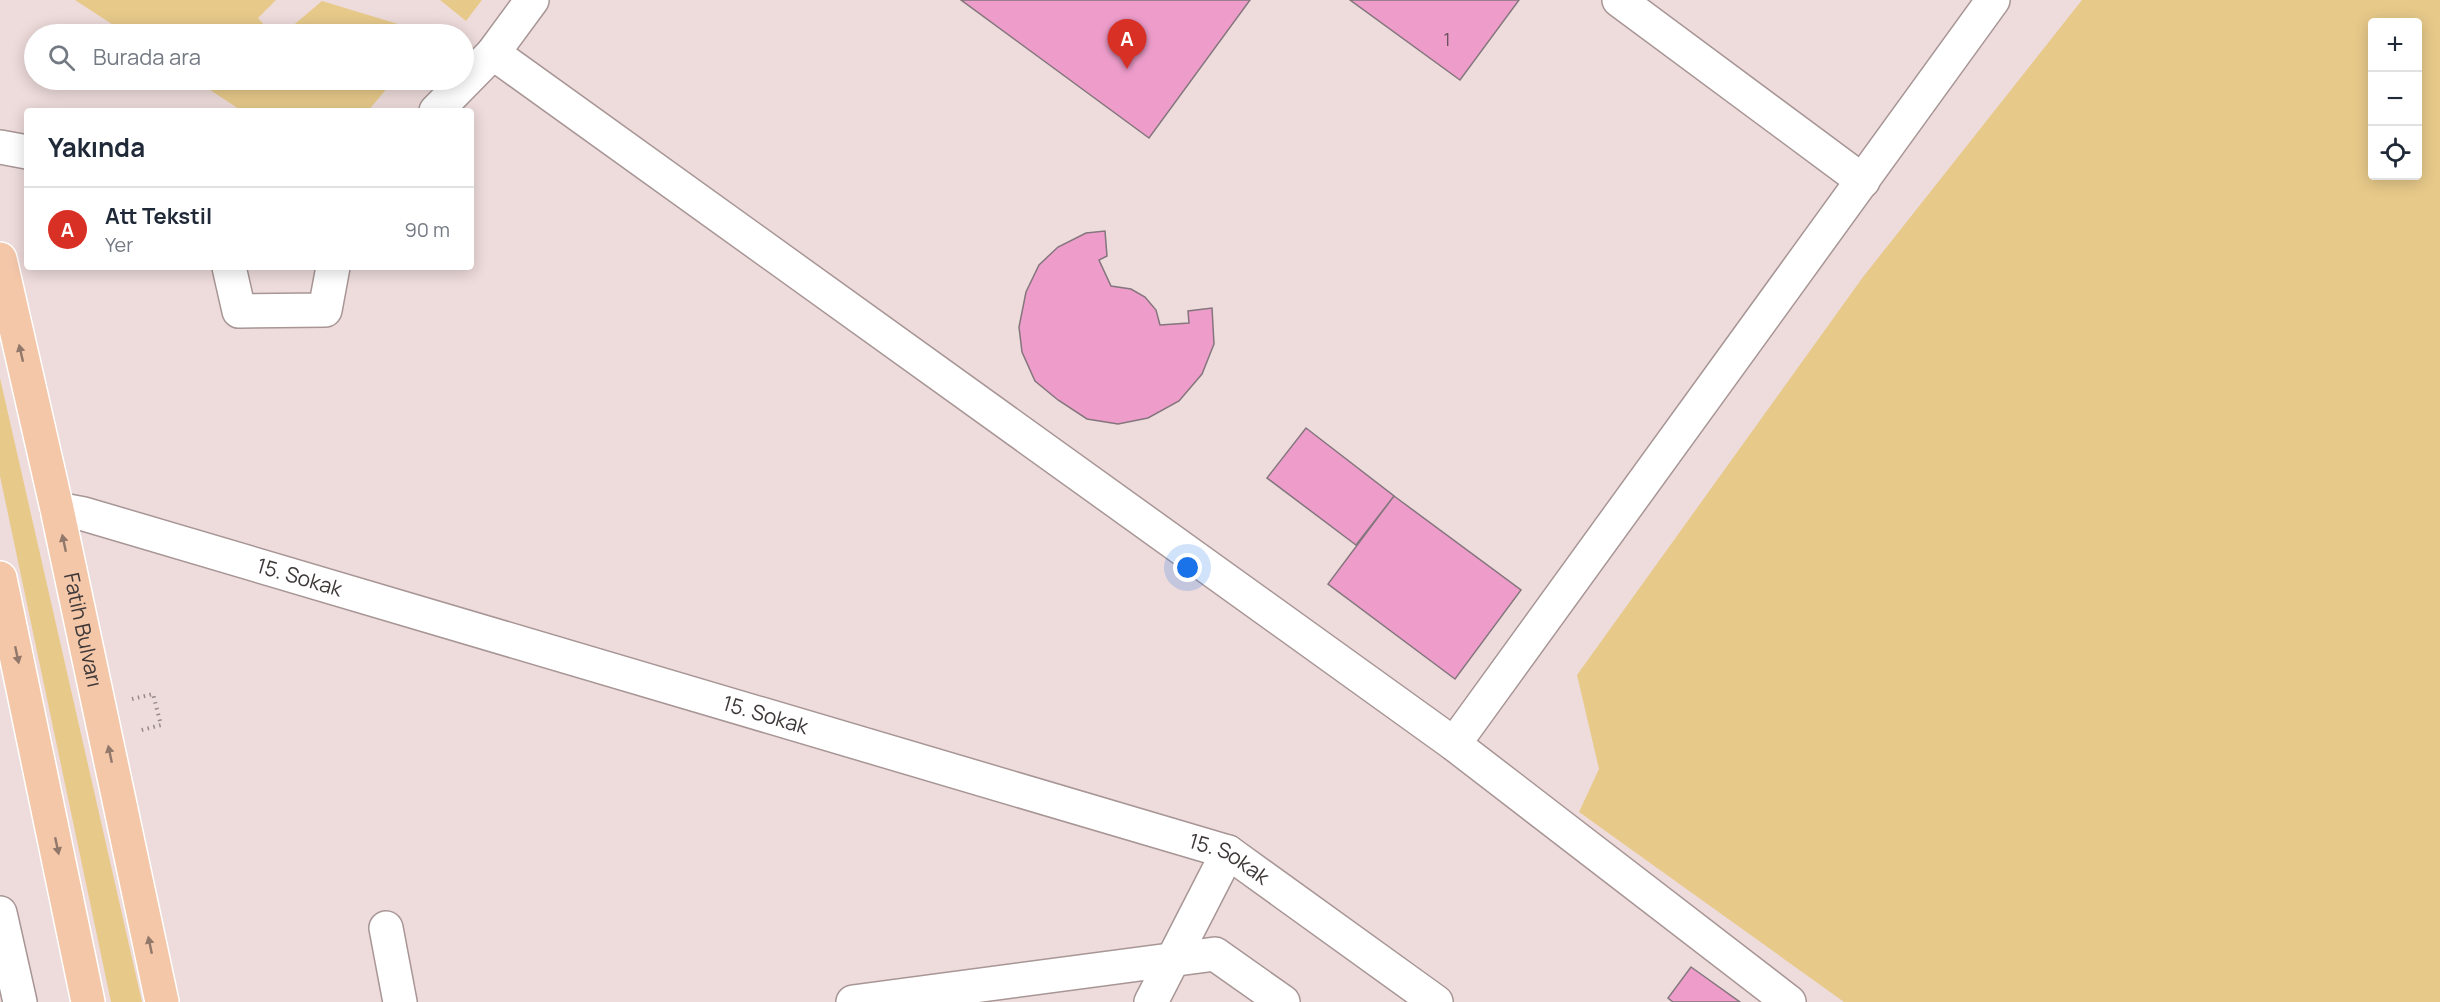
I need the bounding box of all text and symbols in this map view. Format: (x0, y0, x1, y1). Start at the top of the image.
map controls (2368, 18, 2422, 180)
button: + (2368, 18, 2422, 72)
pin: A (1108, 20, 1146, 69)
search box (24, 24, 474, 90)
house number: 1 (1443, 27, 1451, 51)
icon: search (45, 41, 78, 74)
text: Burada ara (93, 42, 201, 72)
button: − (2368, 72, 2422, 126)
button: locate (2368, 126, 2422, 180)
text: Yakında (48, 129, 145, 165)
text: Att Tekstil (105, 201, 212, 231)
text: A (61, 216, 74, 243)
text: 90 m (404, 216, 450, 243)
text: Yer (105, 231, 133, 258)
one-way arrow (16, 343, 26, 362)
one-way arrow (59, 533, 69, 552)
street label: 15. Sokak (254, 551, 346, 603)
your location (1173, 553, 1202, 582)
street label: Fatih Bulvarı (58, 570, 110, 689)
one-way arrow (12, 646, 22, 665)
street label: 15. Sokak (720, 689, 812, 740)
one-way arrow (105, 744, 114, 763)
street label: 15. Sokak (1186, 826, 1276, 891)
one-way arrow (53, 837, 63, 855)
one-way arrow (145, 935, 154, 954)

